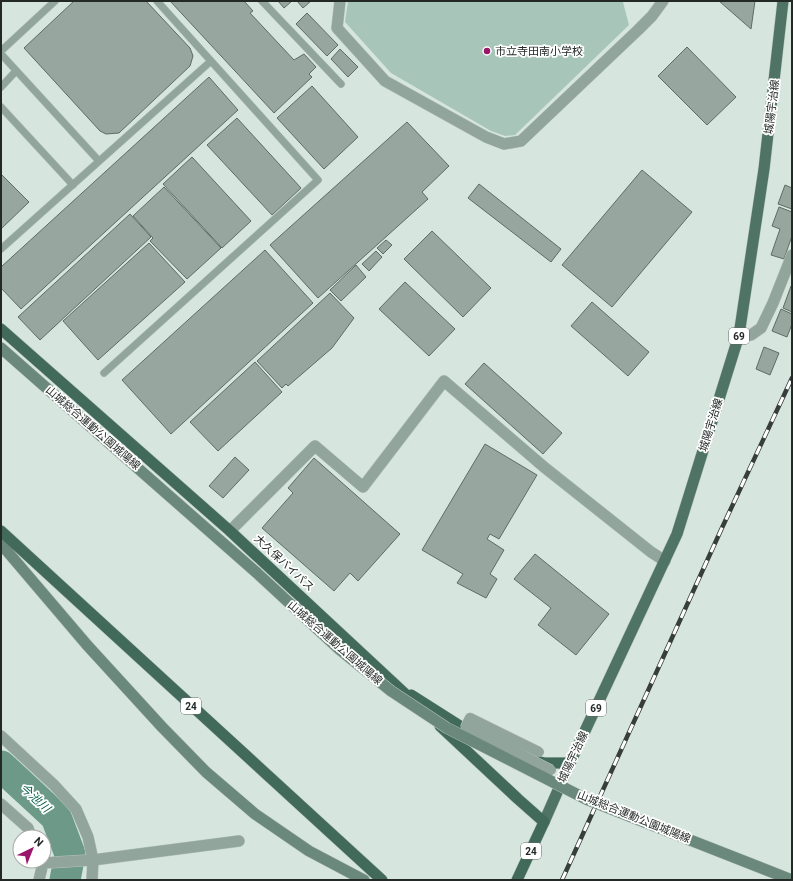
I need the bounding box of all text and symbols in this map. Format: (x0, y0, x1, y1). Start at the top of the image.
place label: 市立寺田南小学校 (495, 45, 583, 58)
marker: 市立寺田南小学校 (482, 46, 492, 56)
street label: 城陽宇治線 (762, 79, 782, 135)
road number: 69 (729, 328, 749, 344)
street label: 山城総合運動公園城陽線 (43, 383, 143, 473)
street label: 城陽宇治線 (697, 397, 725, 453)
street label: 大久保バイパス (251, 532, 317, 594)
street label: 山城総合運動公園城陽線 (285, 598, 385, 688)
road number: 24 (181, 698, 201, 714)
road number: 69 (586, 700, 606, 716)
street label: 城陽宇治線 (555, 729, 591, 785)
water label: 今池川 (17, 781, 54, 817)
street label: 山城総合運動公園城陽線 (575, 788, 693, 846)
north arrow (12, 829, 52, 869)
text: N (31, 835, 46, 850)
road number: 24 (521, 843, 541, 859)

